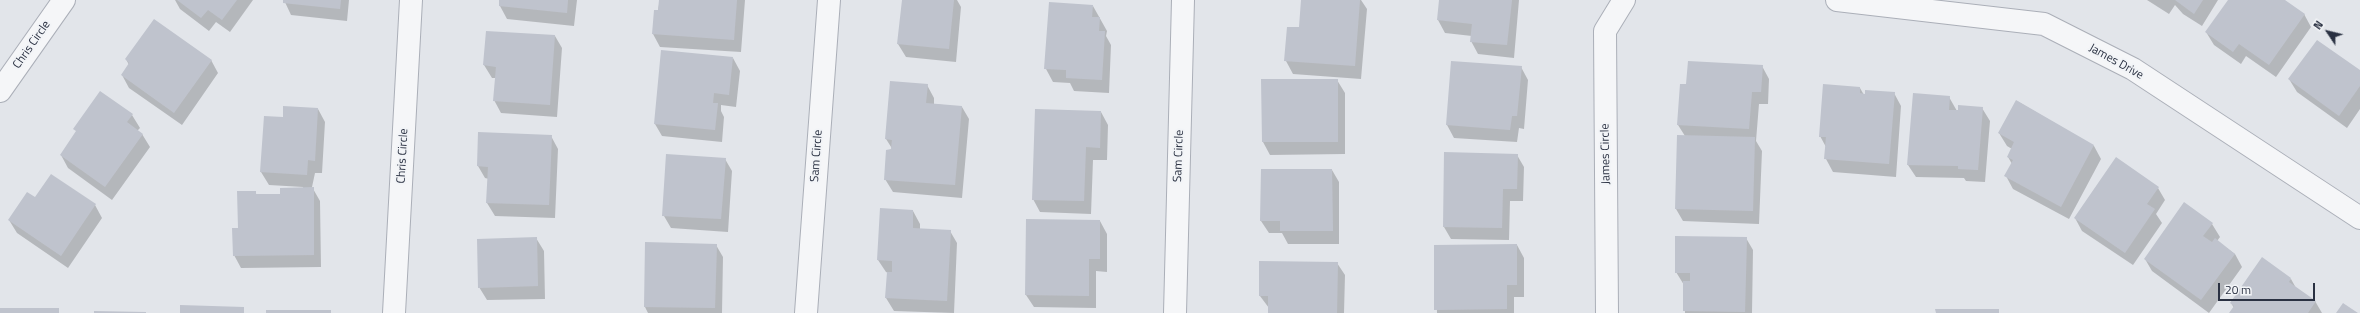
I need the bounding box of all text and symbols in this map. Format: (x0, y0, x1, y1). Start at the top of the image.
north arrow (2308, 12, 2348, 52)
text: N (2309, 17, 2327, 33)
street label: Chris Circle (10, 18, 54, 72)
street label: James Drive (2086, 41, 2146, 83)
street label: James Circle (1598, 123, 1614, 185)
street label: Chris Circle (394, 128, 412, 184)
street label: Sam Circle (808, 129, 826, 183)
street label: Sam Circle (1171, 130, 1187, 182)
scale bar (2220, 275, 2317, 301)
text: 20 m (2225, 280, 2251, 299)

